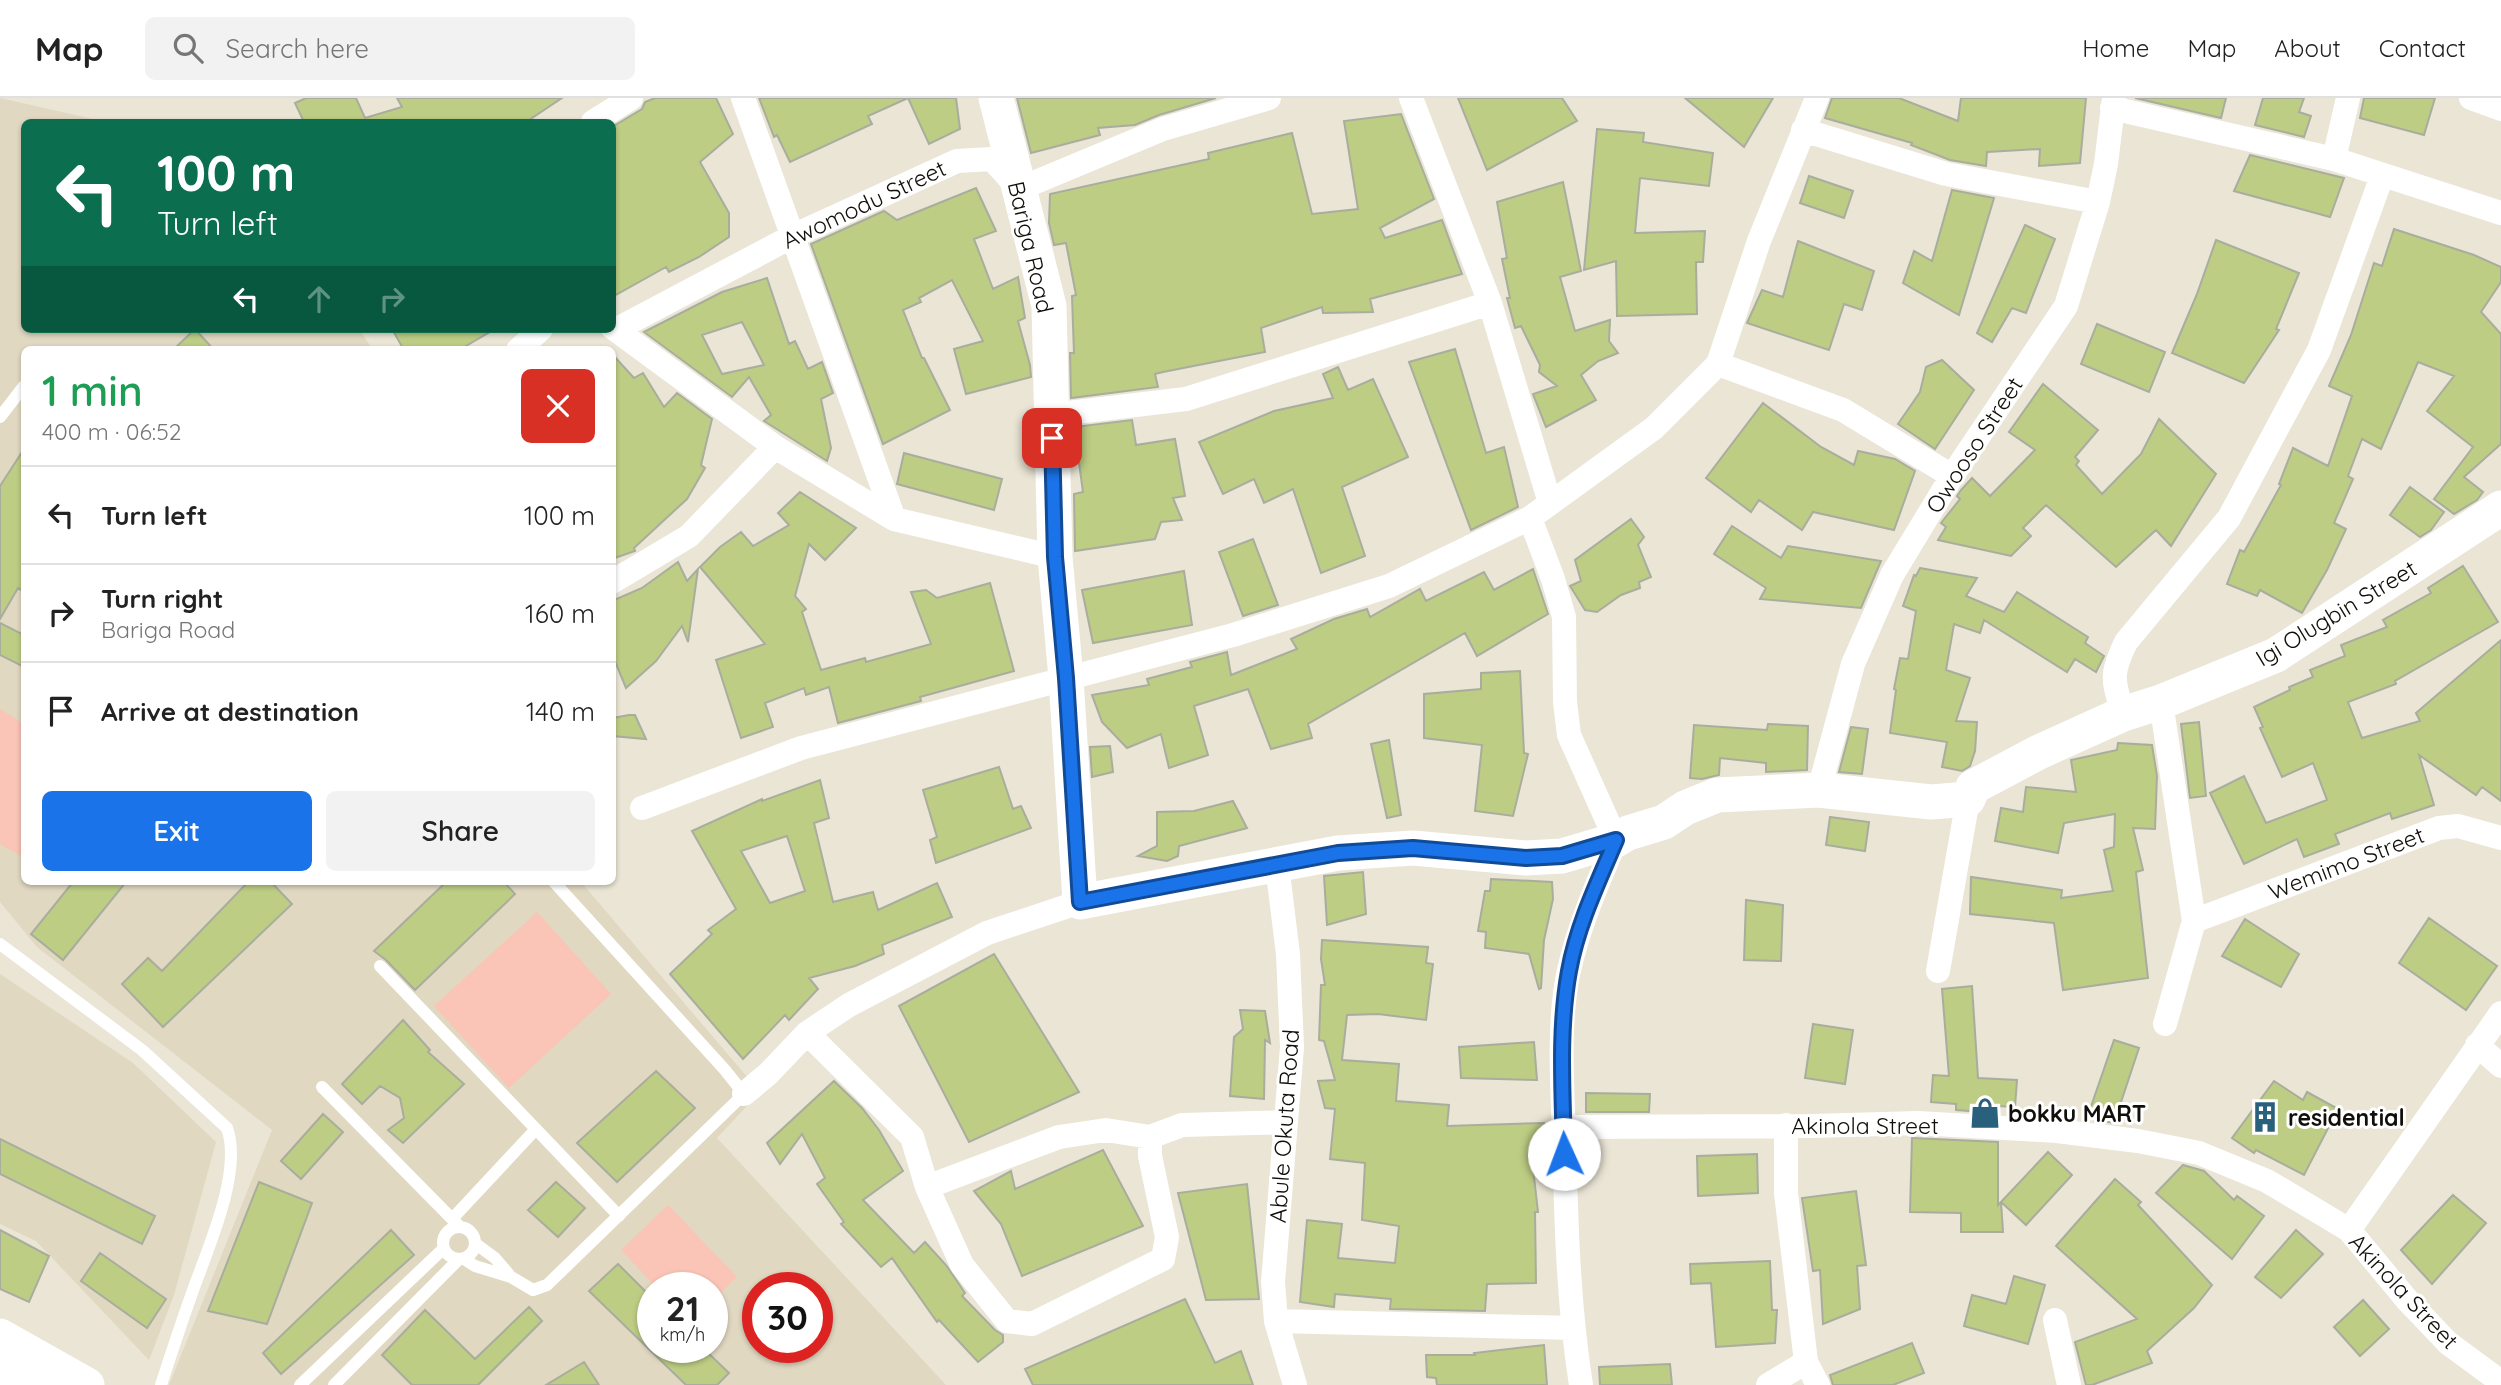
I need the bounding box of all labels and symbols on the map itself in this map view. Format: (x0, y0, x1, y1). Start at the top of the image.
street label: Awomodu Street (778, 153, 951, 255)
street label: Bariga Road (1002, 178, 1060, 316)
street label: Owooso Street (1919, 371, 2029, 519)
pin (1022, 408, 1082, 468)
street label: Igi Olugbin Street (2250, 553, 2422, 672)
street label: Wemimo Street (2264, 820, 2428, 906)
street label: Abule Okuta Road (1263, 1028, 1305, 1224)
shop icon: bokku MART (1968, 1096, 2002, 1130)
place label: bokku MART (2008, 1099, 2146, 1128)
building icon: residential (2248, 1100, 2282, 1134)
place label: residential (2288, 1103, 2405, 1132)
street label: Akinola Street (1791, 1111, 1939, 1140)
position arrow (1527, 1117, 1601, 1191)
street label: Akinola Street (2343, 1227, 2465, 1355)
speed limit sign: 30 (742, 1272, 833, 1363)

